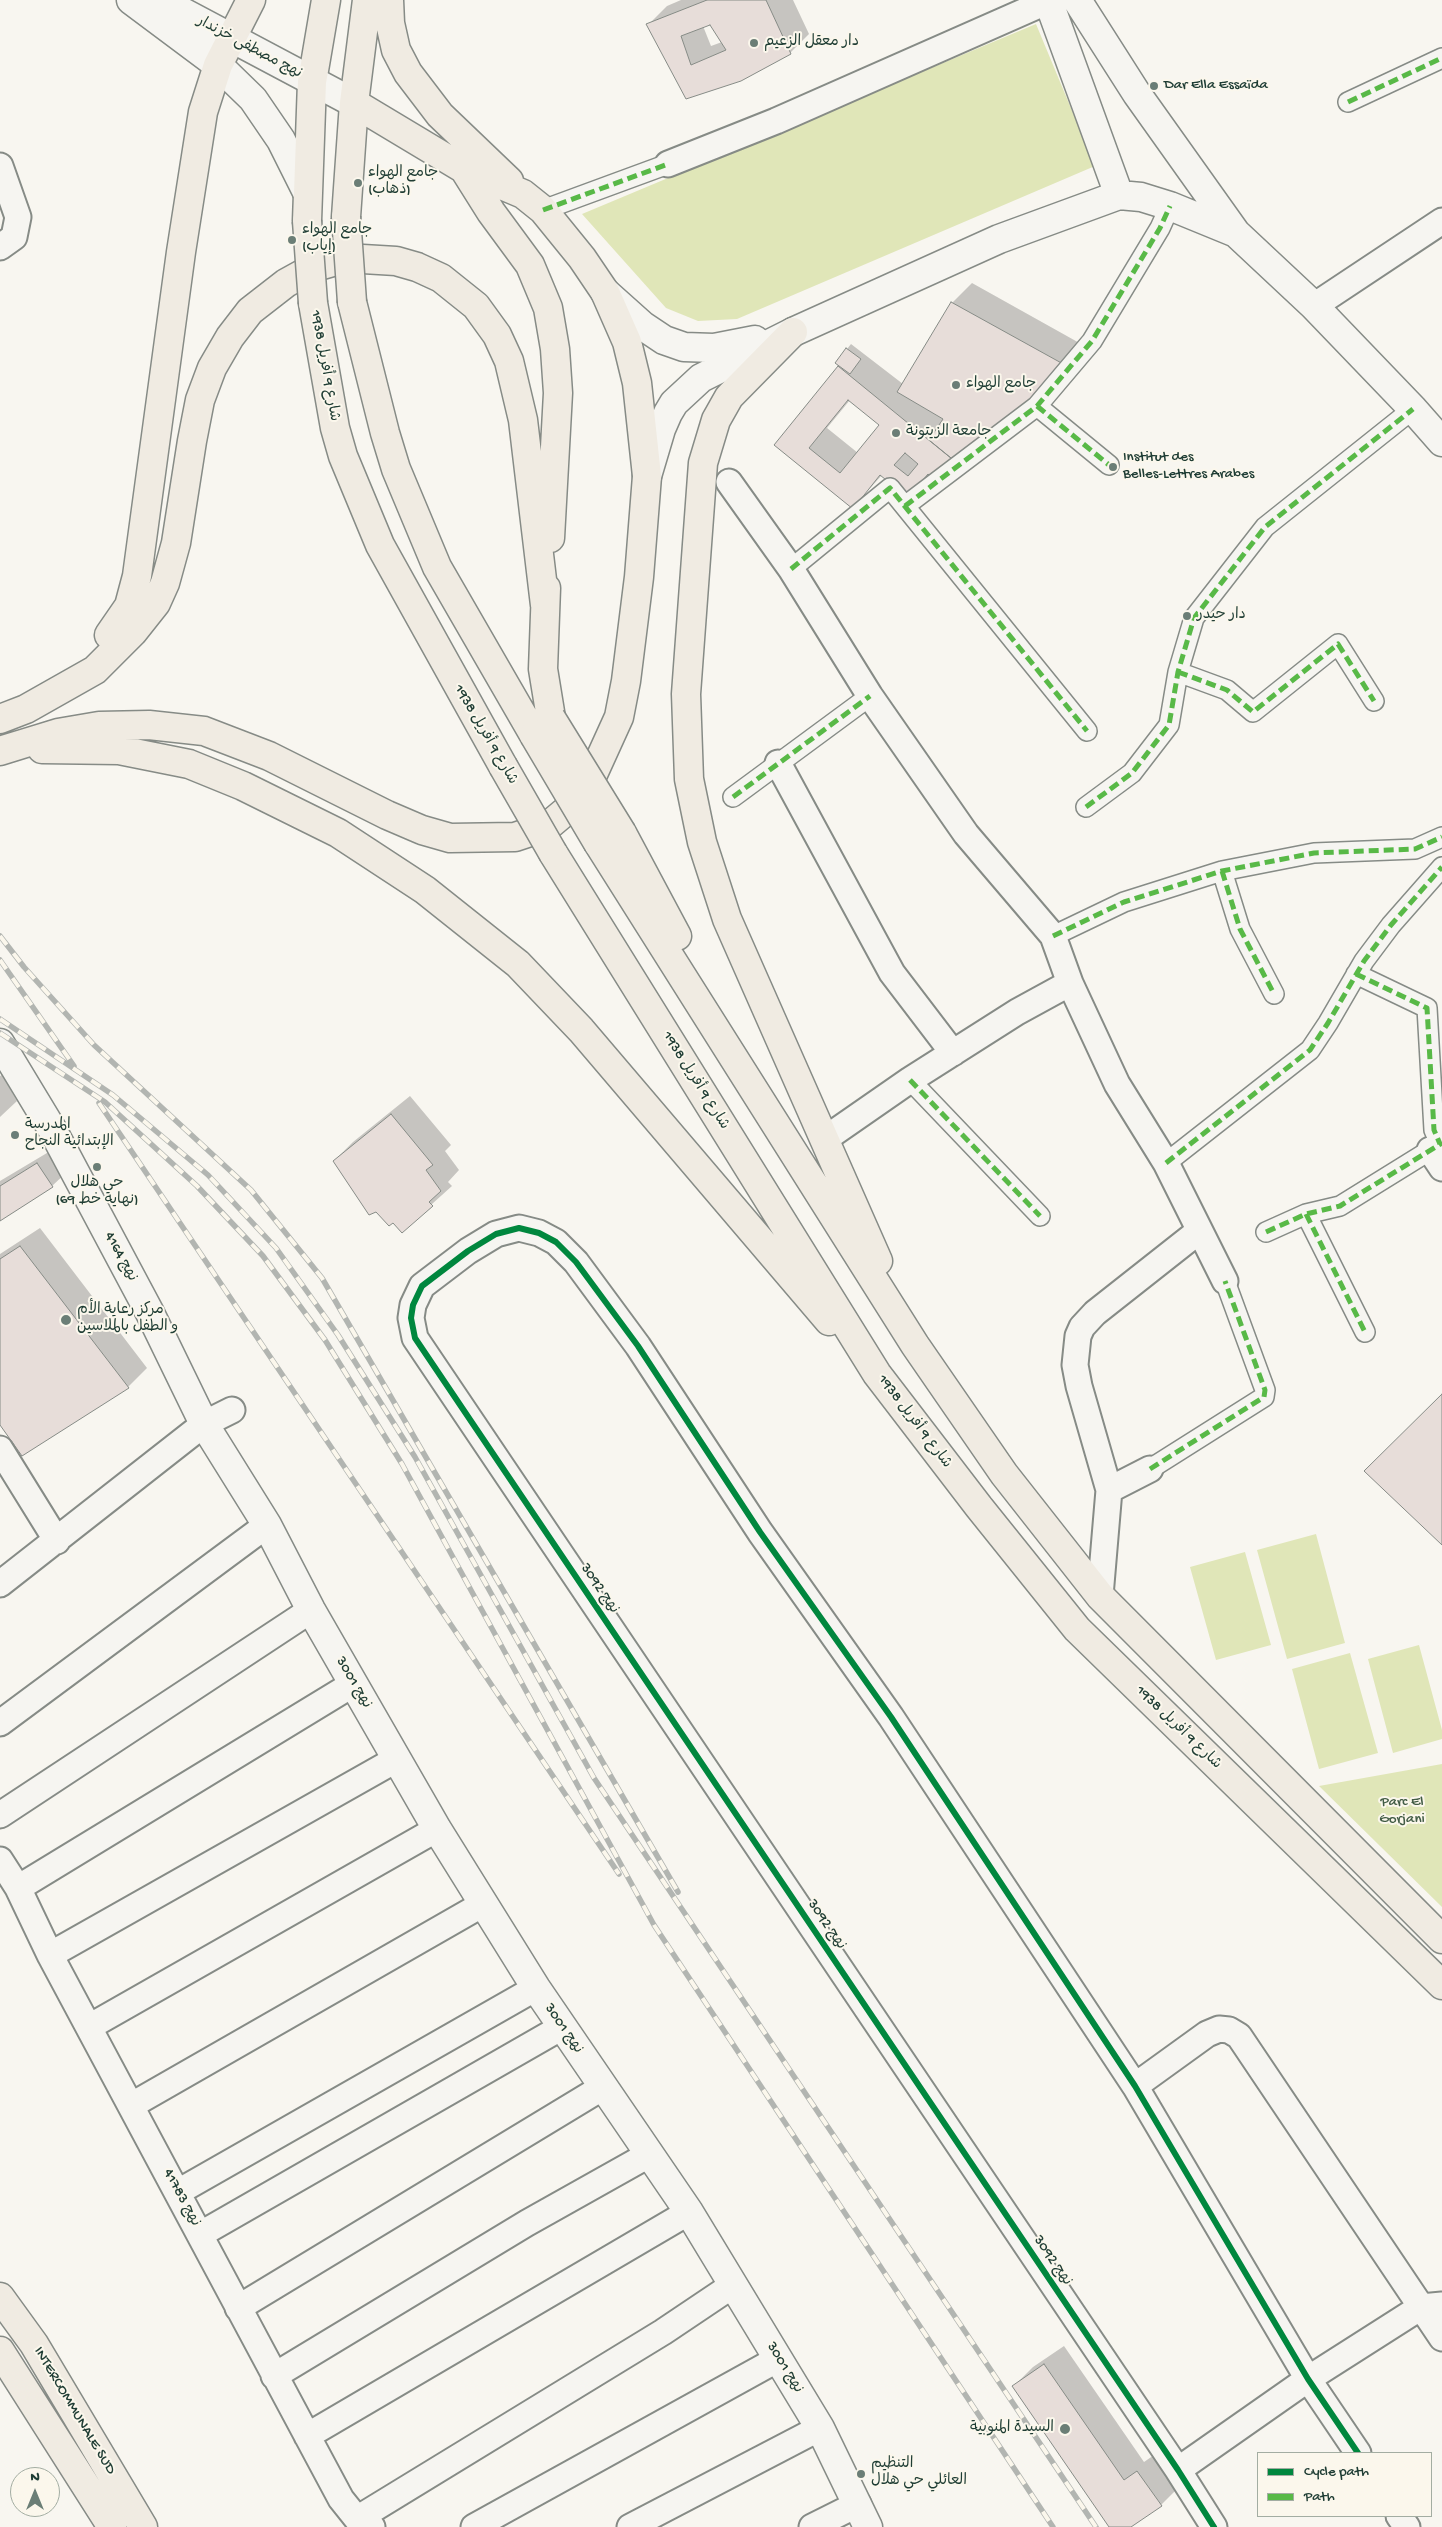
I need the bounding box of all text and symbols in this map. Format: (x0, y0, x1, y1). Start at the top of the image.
street label: نهج مصطفى خزندار (193, 13, 305, 83)
place label: دار معقل الزعيم (764, 34, 859, 52)
marker: دار معقل الزعيم (748, 37, 760, 49)
place label: Dar Ella Essaïda (1164, 77, 1268, 95)
marker: Dar Ella Essaïda (1148, 80, 1160, 92)
place label: جامع الهواء (ذهاب) (368, 165, 438, 200)
marker: جامع الهواء (ذهاب) (352, 177, 364, 189)
place label: جامع الهواء (إياب) (302, 222, 372, 257)
marker: جامع الهواء (إياب) (286, 234, 298, 246)
street label: شارع 9 أفريل 1938 (305, 309, 343, 423)
place label: جامع الهواء (966, 376, 1036, 394)
marker: جامع الهواء (950, 379, 962, 391)
place label: جامعة الزيتونة (906, 424, 992, 442)
marker: جامعة الزيتونة (890, 427, 902, 439)
place label: Institut des Belles-Lettres Arabes (1123, 449, 1254, 484)
marker: Institut des Belles-Lettres Arabes (1107, 461, 1119, 473)
place label: دار حيدر (1197, 607, 1246, 625)
marker: دار حيدر (1181, 610, 1193, 622)
street label: شارع 9 أفريل 1938 (449, 682, 521, 788)
street label: شارع 9 أفريل 1938 (658, 1029, 732, 1133)
place label: المدرسة الإبتدائية النجاح (25, 1117, 114, 1152)
marker: المدرسة الإبتدائية النجاح (9, 1129, 21, 1141)
marker: حي هلال (نهاية خط 69) (91, 1161, 103, 1173)
place label: حي هلال (نهاية خط 69) (56, 1175, 138, 1210)
street label: نهج 4164 (99, 1229, 141, 1285)
place label: مركز رعاية الأم و الطفل بالملاسين (77, 1302, 178, 1337)
marker: مركز رعاية الأم و الطفل بالملاسين (59, 1313, 73, 1327)
street label: شارع 9 أفريل 1938 (873, 1372, 955, 1472)
street label: نهج 3092 (576, 1560, 622, 1618)
street label: نهج 3001 (331, 1654, 375, 1712)
street label: شارع 9 أفريل 1938 (1131, 1682, 1225, 1774)
park label: Parc El Gorjani (1379, 1794, 1425, 1829)
street label: نهج 3092 (803, 1896, 849, 1954)
street label: نهج 3001 (540, 2000, 586, 2058)
street label: نهج 41783 (158, 2166, 204, 2230)
street label: نهج 3092 (1029, 2232, 1075, 2290)
street label: نهج 3001 (762, 2339, 806, 2397)
street label: INTERCOMMUNALE SUD (29, 2344, 119, 2478)
place label: السيدة المنوبية (970, 2420, 1054, 2438)
marker: السيدة المنوبية (1058, 2422, 1072, 2436)
legend (1257, 2452, 1432, 2517)
place label: التنظيم العائلي حي هلال (871, 2456, 967, 2491)
text: Cycle path (1304, 2463, 1369, 2481)
north arrow (10, 2467, 60, 2517)
marker: التنظيم العائلي حي هلال (855, 2468, 867, 2480)
text: Path (1304, 2488, 1335, 2506)

